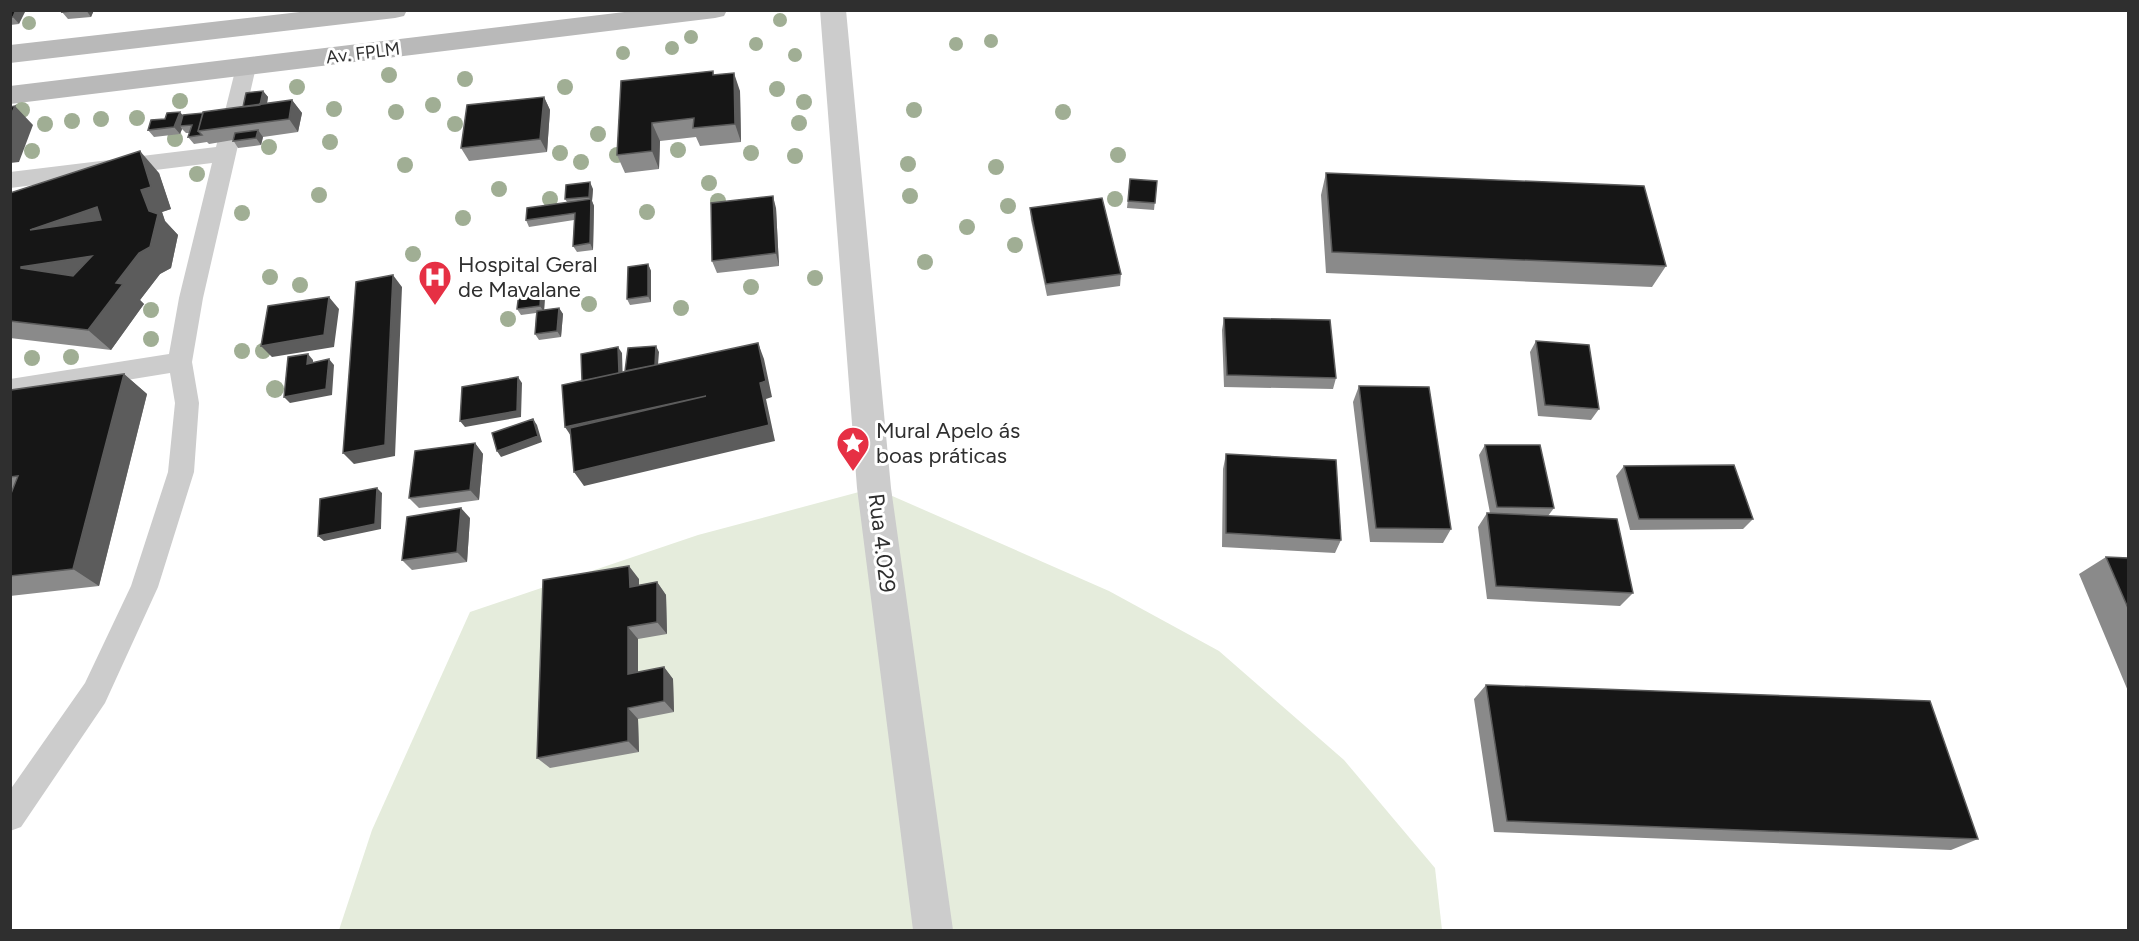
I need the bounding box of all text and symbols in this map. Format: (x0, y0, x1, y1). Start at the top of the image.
street label: Av. FPLM (325, 38, 401, 68)
place label: Hospital Geral de Mavalane (458, 251, 598, 303)
hospital icon: Hospital Geral de Mavalane (417, 259, 453, 306)
place label: Mural Apelo ás boas práticas (876, 417, 1020, 469)
place icon: Mural Apelo ás boas práticas (835, 425, 871, 472)
street label: Rua 4.029 (863, 492, 901, 594)

